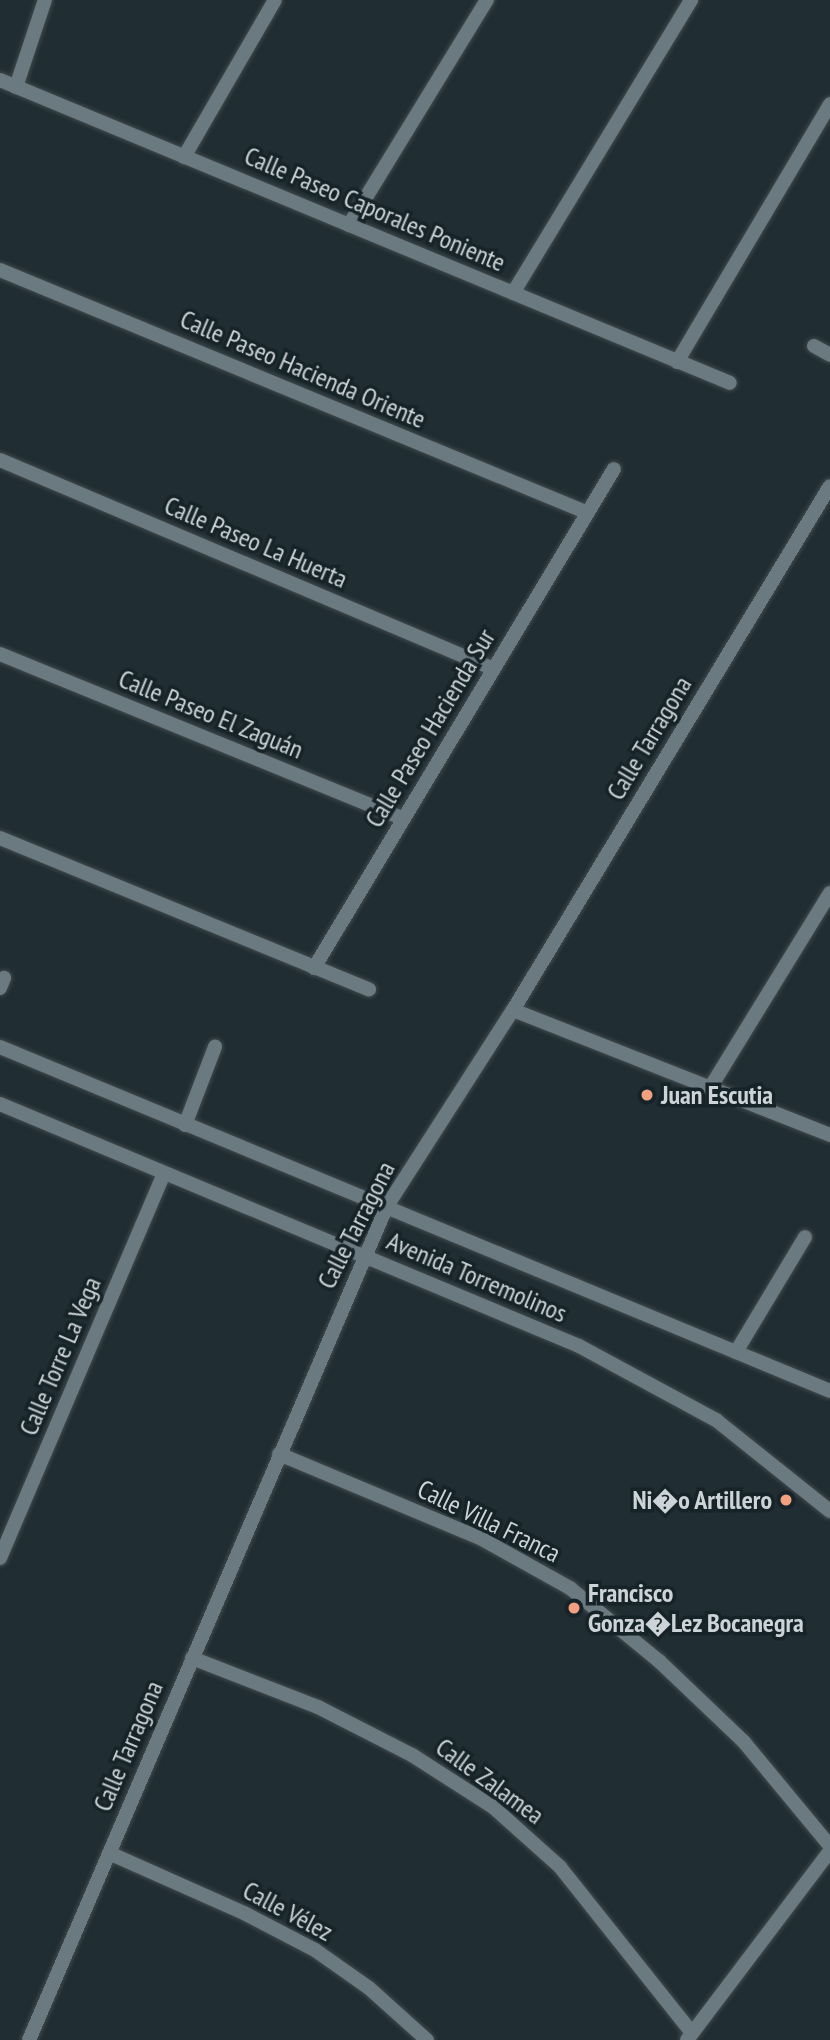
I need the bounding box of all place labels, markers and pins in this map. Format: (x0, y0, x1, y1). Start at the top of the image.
place label: Juan Escutia (661, 1079, 773, 1111)
marker: Juan Escutia (639, 1087, 655, 1103)
place label: Ni�o Artillero (632, 1484, 772, 1516)
marker: Ni�o Artillero (778, 1492, 794, 1508)
place label: Francisco Gonza�Lez Bocanegra (588, 1577, 804, 1638)
marker: Francisco Gonza�Lez Bocanegra (566, 1600, 582, 1616)

